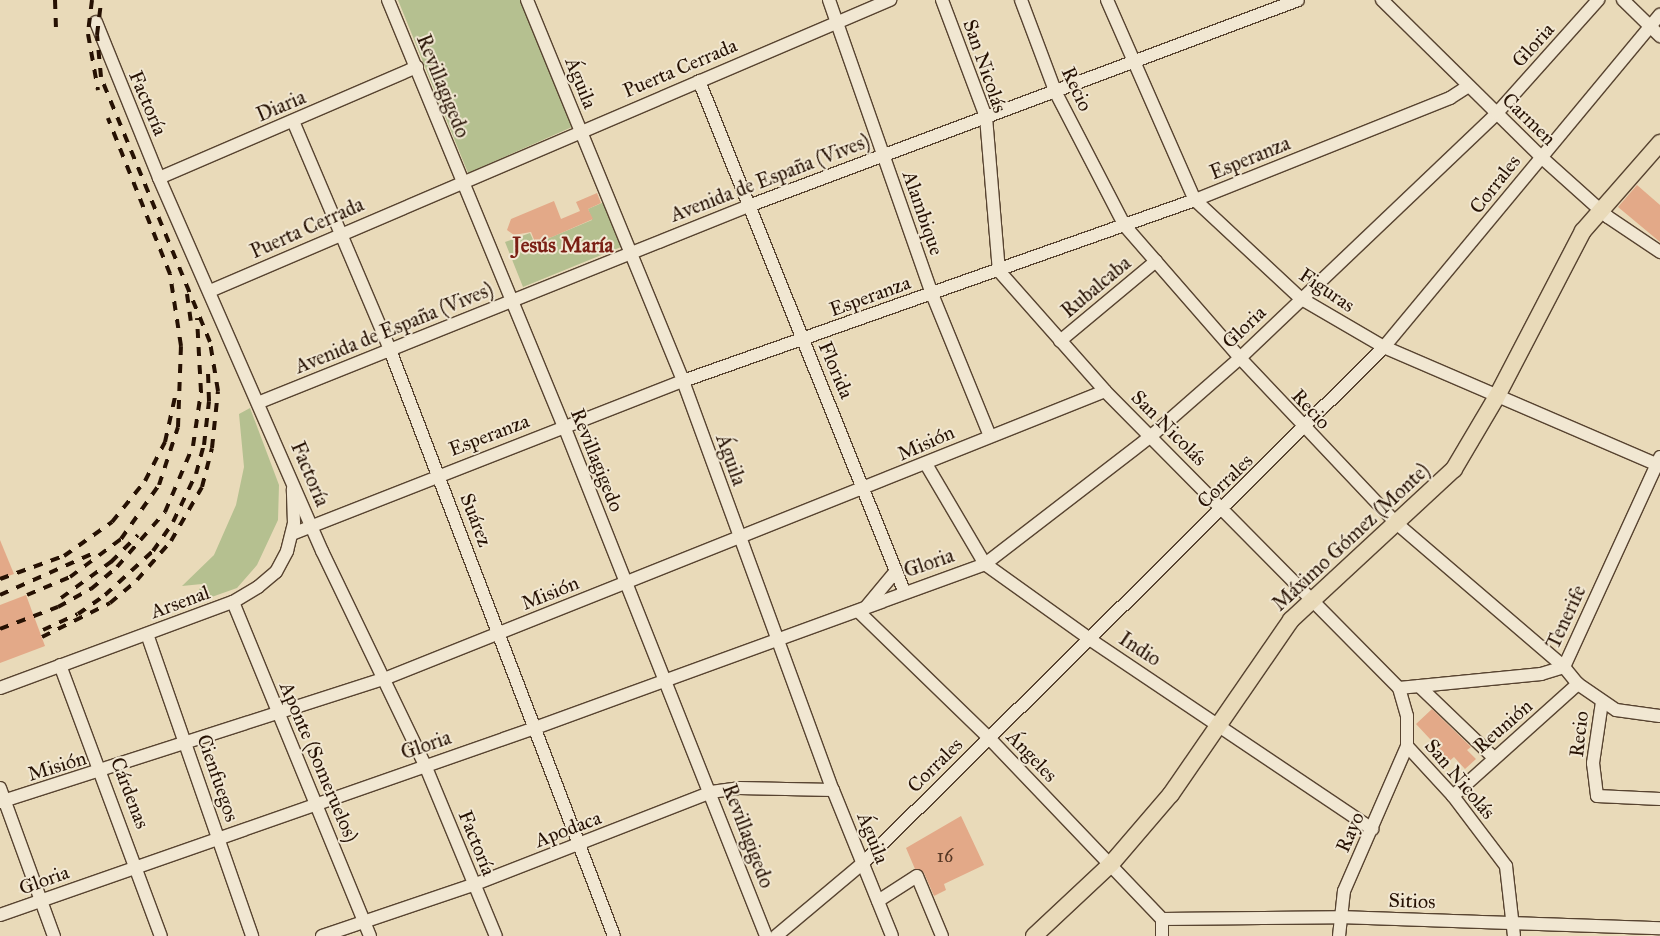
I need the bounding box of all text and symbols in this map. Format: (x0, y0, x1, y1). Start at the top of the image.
street label: San Nicolás (958, 16, 1012, 116)
street label: Gloria (1507, 18, 1559, 72)
street label: Revillagigedo (411, 31, 475, 141)
street label: Puerta Cerrada (619, 33, 741, 103)
street label: Águila (560, 54, 602, 112)
street label: Recio (1056, 63, 1098, 115)
street label: Factoría (124, 67, 172, 139)
street label: Diaria (253, 85, 309, 127)
street label: Carmen (1497, 88, 1561, 150)
street label: Avenida de España (Vives) (667, 129, 873, 227)
street label: Esperanza (1206, 131, 1294, 185)
street label: Corrales (1465, 150, 1525, 218)
street label: Alambique (897, 168, 949, 258)
street label: Puerta Cerrada (247, 192, 367, 264)
district label: Jesús María (513, 232, 613, 258)
street label: Rubalcaba (1056, 251, 1136, 323)
street label: Figuras (1295, 263, 1359, 317)
street label: Esperanza (826, 270, 914, 322)
street label: Avenida de España (Vives) (291, 277, 497, 379)
street label: Gloria (1217, 300, 1271, 354)
street label: Florida (813, 338, 859, 402)
street label: Recio (1286, 384, 1336, 434)
street label: San Nicolás (1126, 385, 1212, 471)
street label: Revillagigedo (565, 405, 629, 515)
street label: Esperanza (445, 409, 533, 461)
street label: Misión (894, 420, 958, 466)
street label: Águila (711, 431, 751, 489)
street label: Factoría (286, 438, 334, 510)
street label: Corrales (1192, 449, 1258, 513)
street label: Máximo Gómez (Monte) (1267, 458, 1435, 616)
street label: Suárez (455, 490, 497, 550)
street label: Gloria (901, 543, 957, 583)
street label: Misión (518, 571, 582, 615)
street label: Arsenal (147, 580, 213, 624)
street label: Tenerife (1541, 581, 1591, 653)
street label: Indio (1115, 627, 1165, 671)
street label: Aponte (Someruelos) (274, 678, 364, 846)
street label: Reunión (1469, 694, 1537, 758)
street label: Recio (1564, 710, 1594, 758)
street label: Gloria (398, 725, 454, 765)
street label: Ángeles (1002, 725, 1062, 787)
street label: Cienfuegos (192, 731, 244, 825)
street label: Corrales (902, 732, 968, 798)
street label: San Nicolás (1420, 734, 1500, 824)
street label: Misión (25, 746, 89, 786)
street label: Cárdenas (105, 754, 155, 832)
street label: Revillagigedo (717, 781, 779, 891)
street label: Apodaca (531, 805, 605, 853)
street label: Factoría (453, 807, 501, 879)
street label: Rayo (1331, 808, 1369, 856)
street label: Águila (852, 809, 894, 867)
house number: 16 (937, 845, 953, 867)
street label: Gloria (16, 860, 72, 900)
street label: Sitios (1388, 888, 1436, 914)

